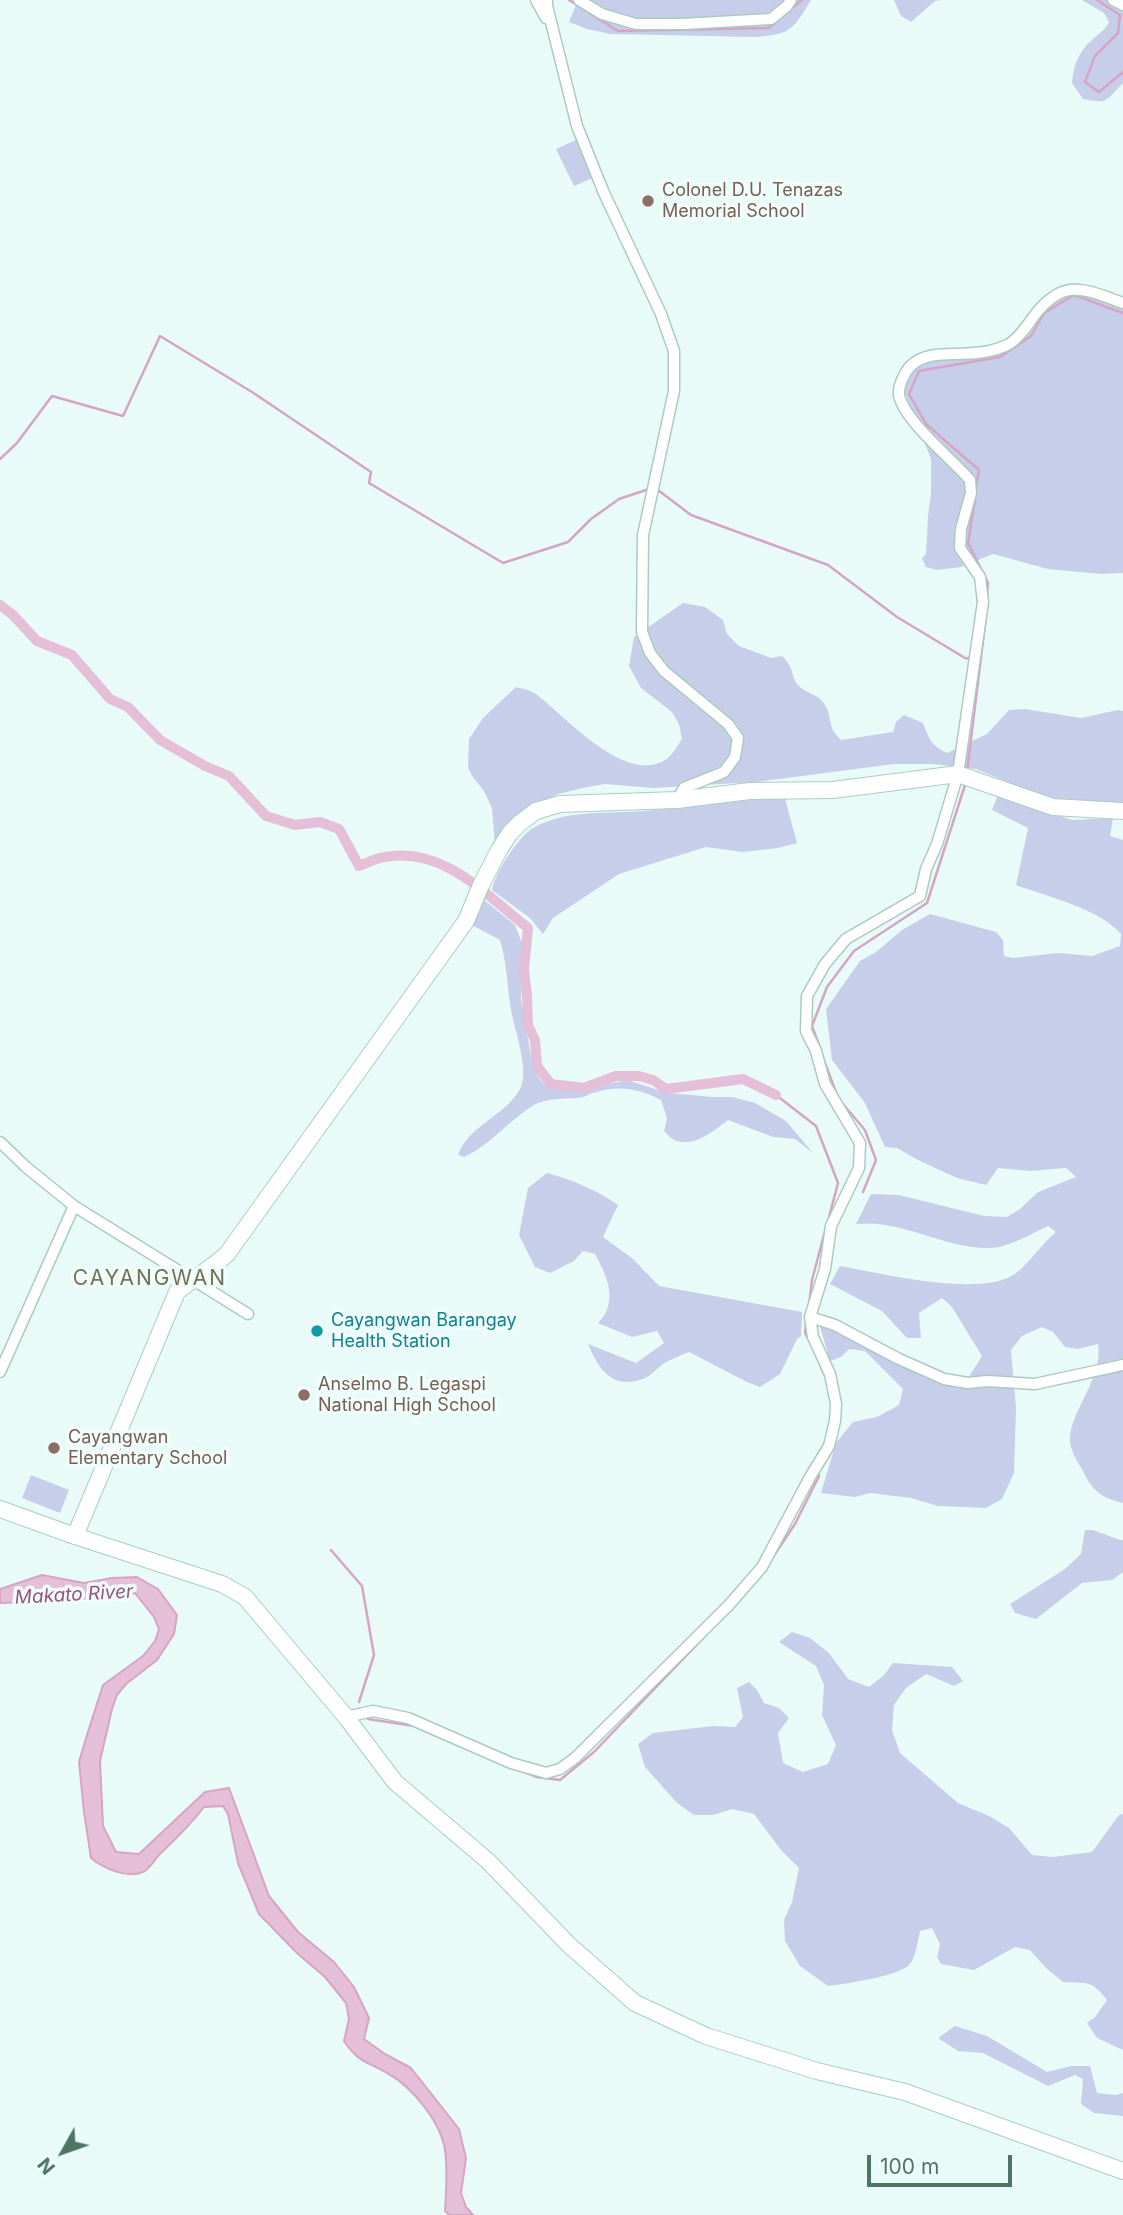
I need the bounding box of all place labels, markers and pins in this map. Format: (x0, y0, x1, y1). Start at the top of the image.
place label: Colonel D.U. Tenazas Memorial School (662, 180, 843, 222)
marker: Colonel D.U. Tenazas Memorial School (640, 193, 656, 209)
place label: Cayangwan Barangay Health Station (331, 1310, 517, 1352)
marker: Cayangwan Barangay Health Station (309, 1323, 325, 1339)
place label: Anselmo B. Legaspi National High School (318, 1374, 496, 1416)
marker: Anselmo B. Legaspi National High School (296, 1387, 312, 1403)
place label: Cayangwan Elementary School (68, 1427, 227, 1470)
marker: Cayangwan Elementary School (46, 1440, 62, 1456)

